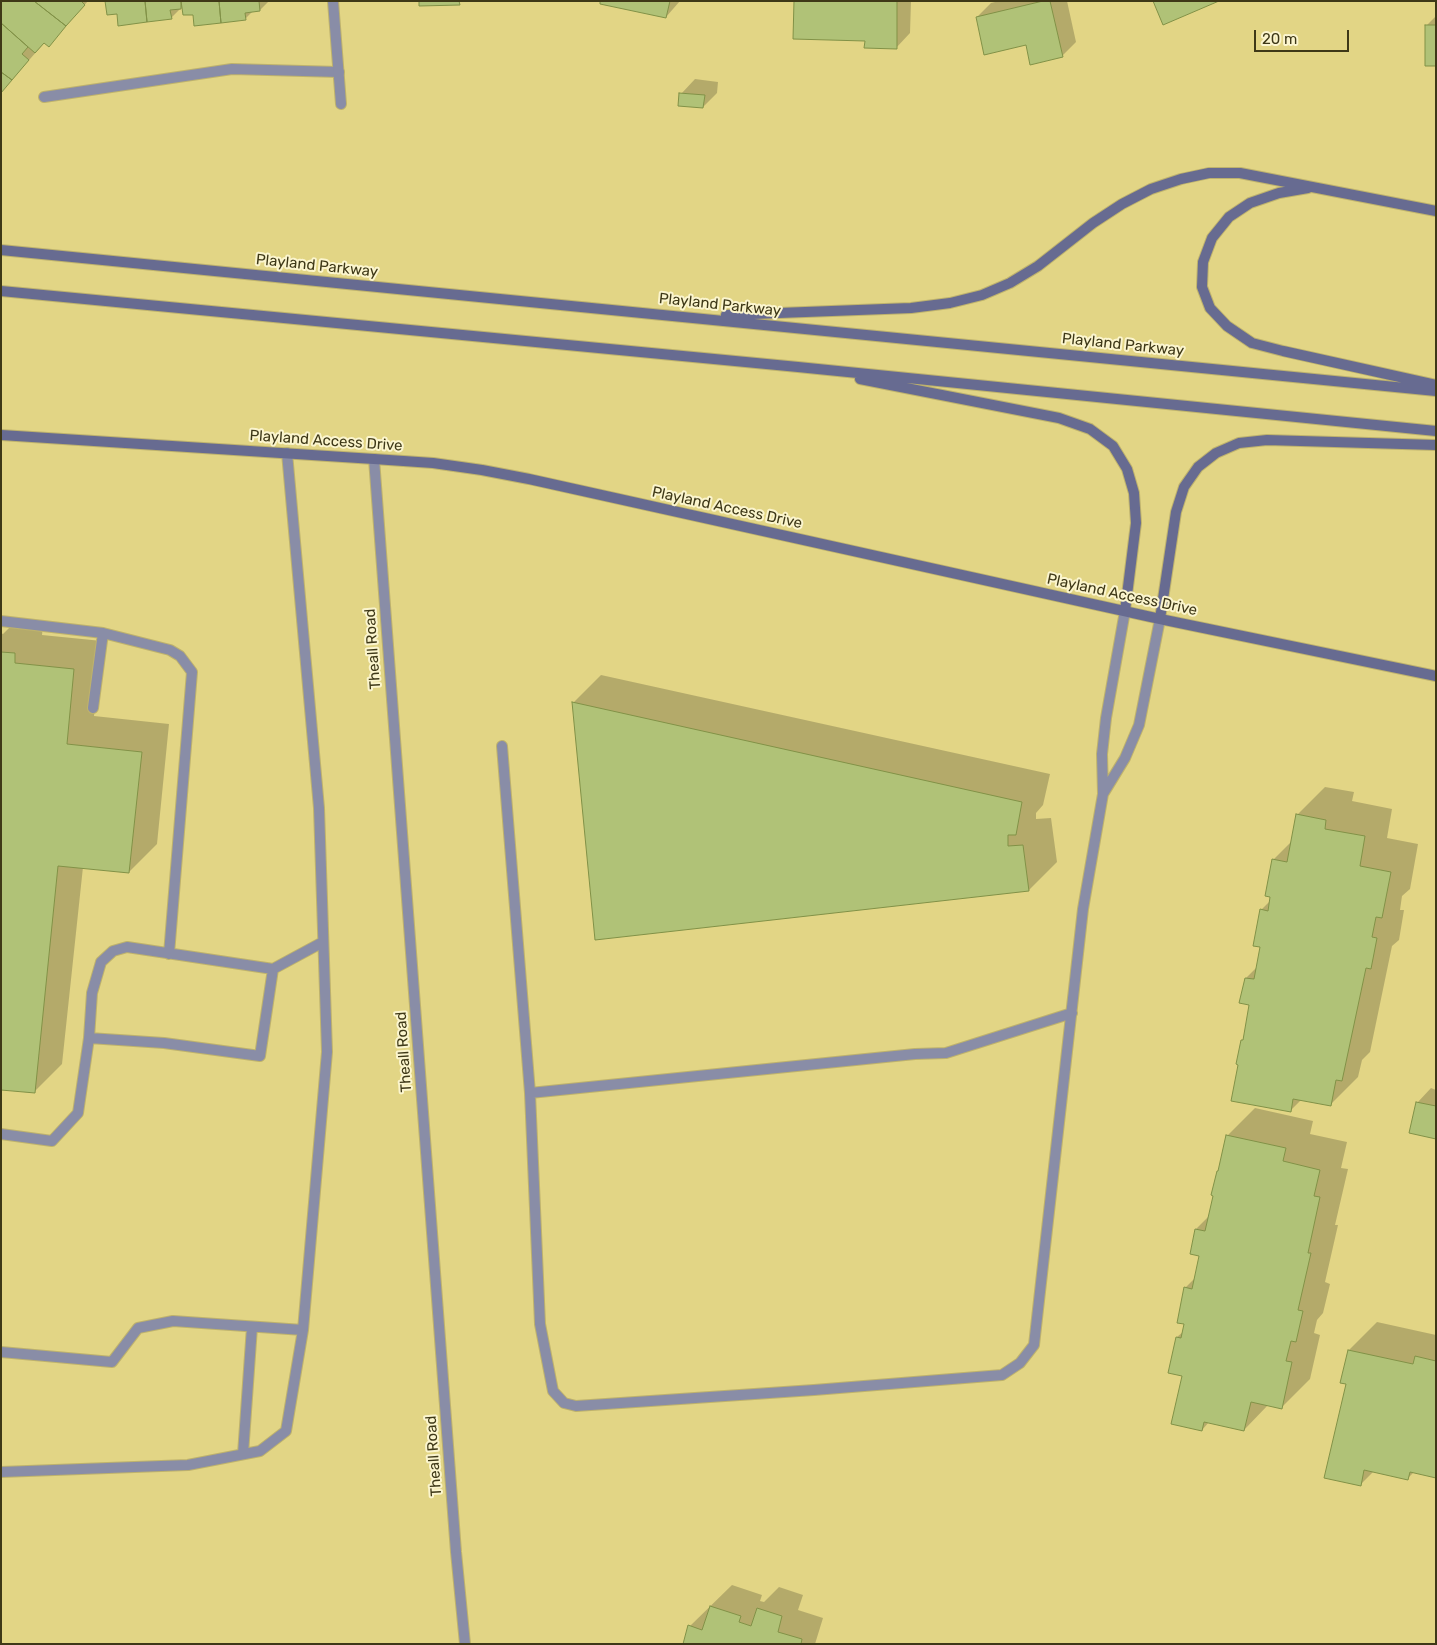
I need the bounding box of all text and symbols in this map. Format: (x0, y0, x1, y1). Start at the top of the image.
scale bar (1257, 20, 1352, 52)
text: 20 m (1262, 30, 1297, 48)
street label: Playland Parkway (255, 251, 379, 281)
street label: Playland Parkway (658, 290, 782, 320)
street label: Playland Parkway (1061, 330, 1185, 360)
street label: Playland Access Drive (249, 427, 403, 455)
street label: Playland Access Drive (650, 483, 804, 533)
street label: Playland Access Drive (1045, 570, 1199, 620)
street label: Theall Road (361, 608, 385, 690)
street label: Theall Road (392, 1011, 416, 1093)
street label: Theall Road (422, 1415, 446, 1497)

